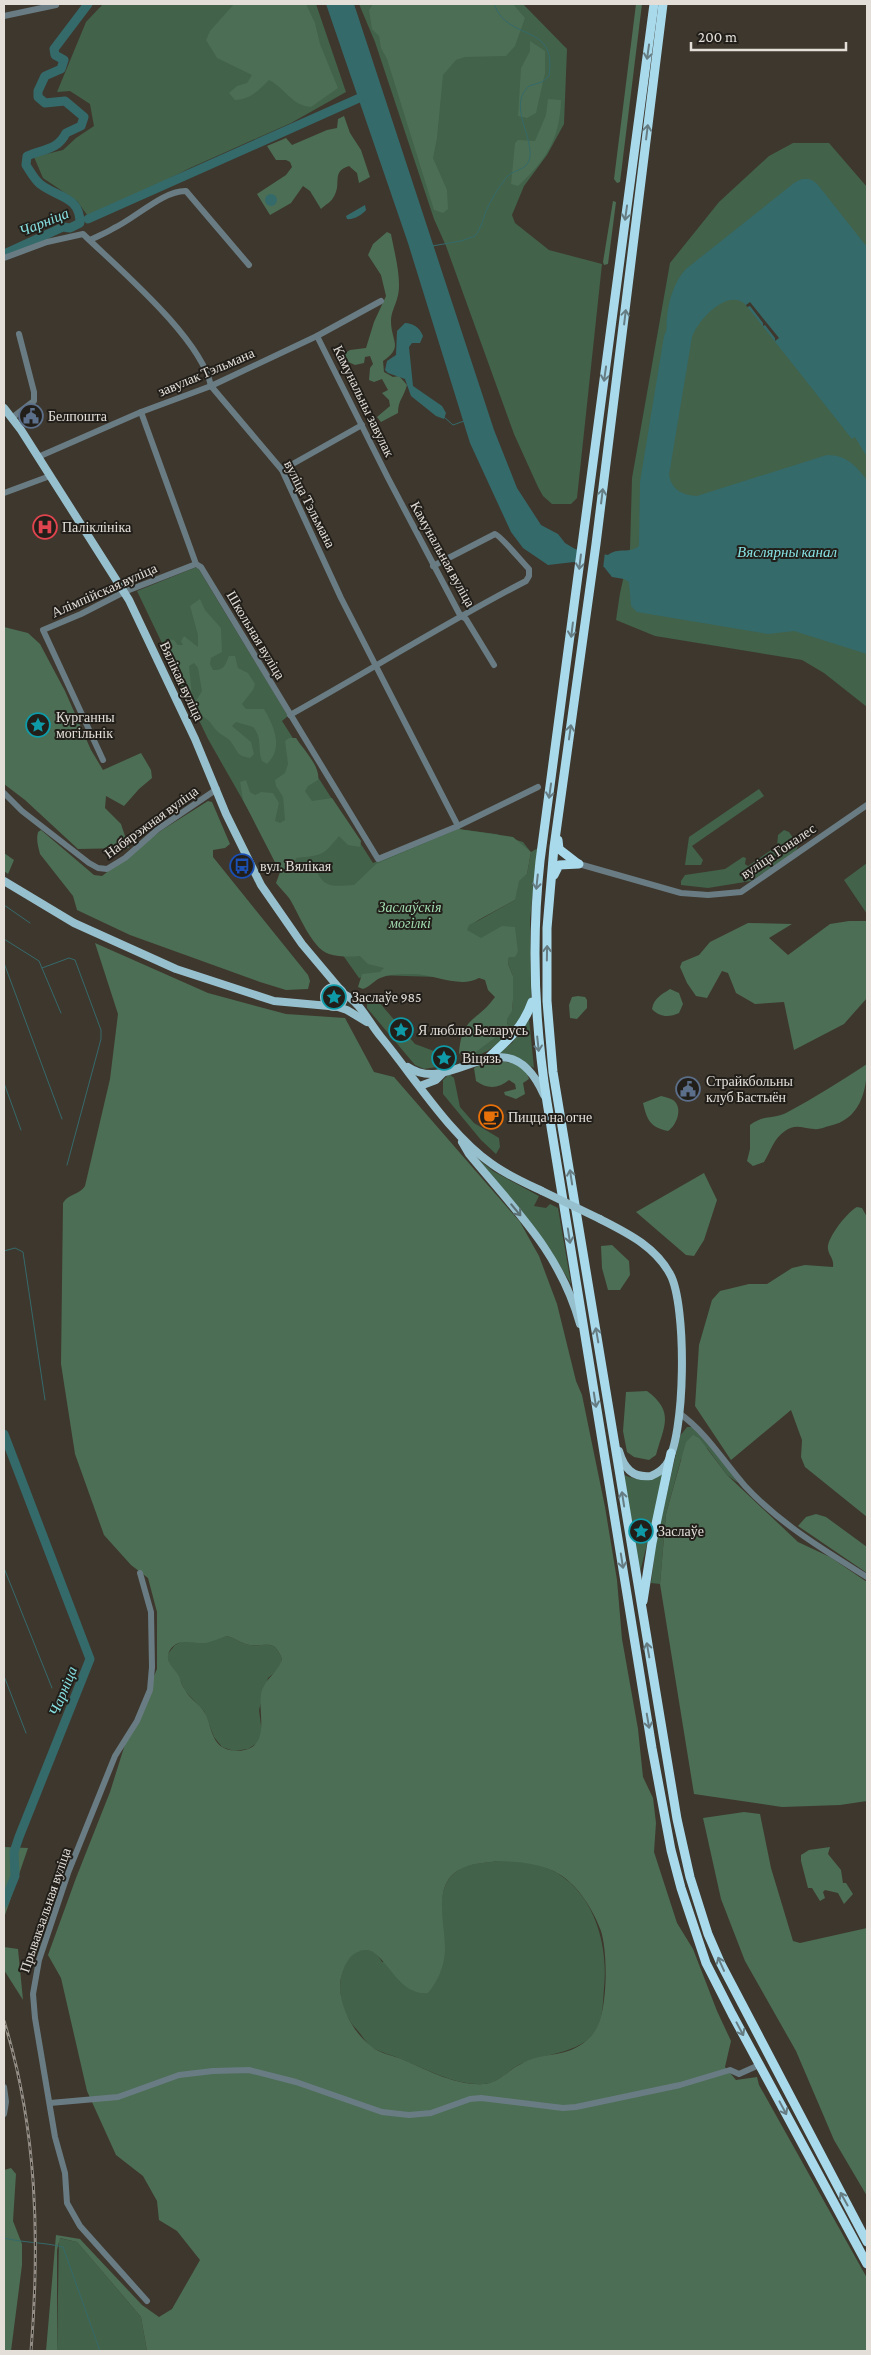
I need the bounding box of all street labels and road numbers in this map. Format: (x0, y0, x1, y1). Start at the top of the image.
street label: Камунальны завулак (330, 343, 398, 460)
street label: завулак Тэльмана (155, 344, 257, 400)
street label: вуліца Тэльмана (281, 458, 339, 551)
street label: Камунальная вуліца (407, 498, 479, 610)
street label: Алімпійская вуліца (49, 559, 160, 620)
street label: Школьная вуліца (223, 588, 289, 683)
street label: Вялікая вуліца (157, 639, 208, 724)
street label: Набярэжная вуліца (101, 782, 202, 861)
street label: вуліца Гоналес (737, 820, 819, 882)
street label: Прывакзальная вуліца (16, 1845, 74, 1974)

